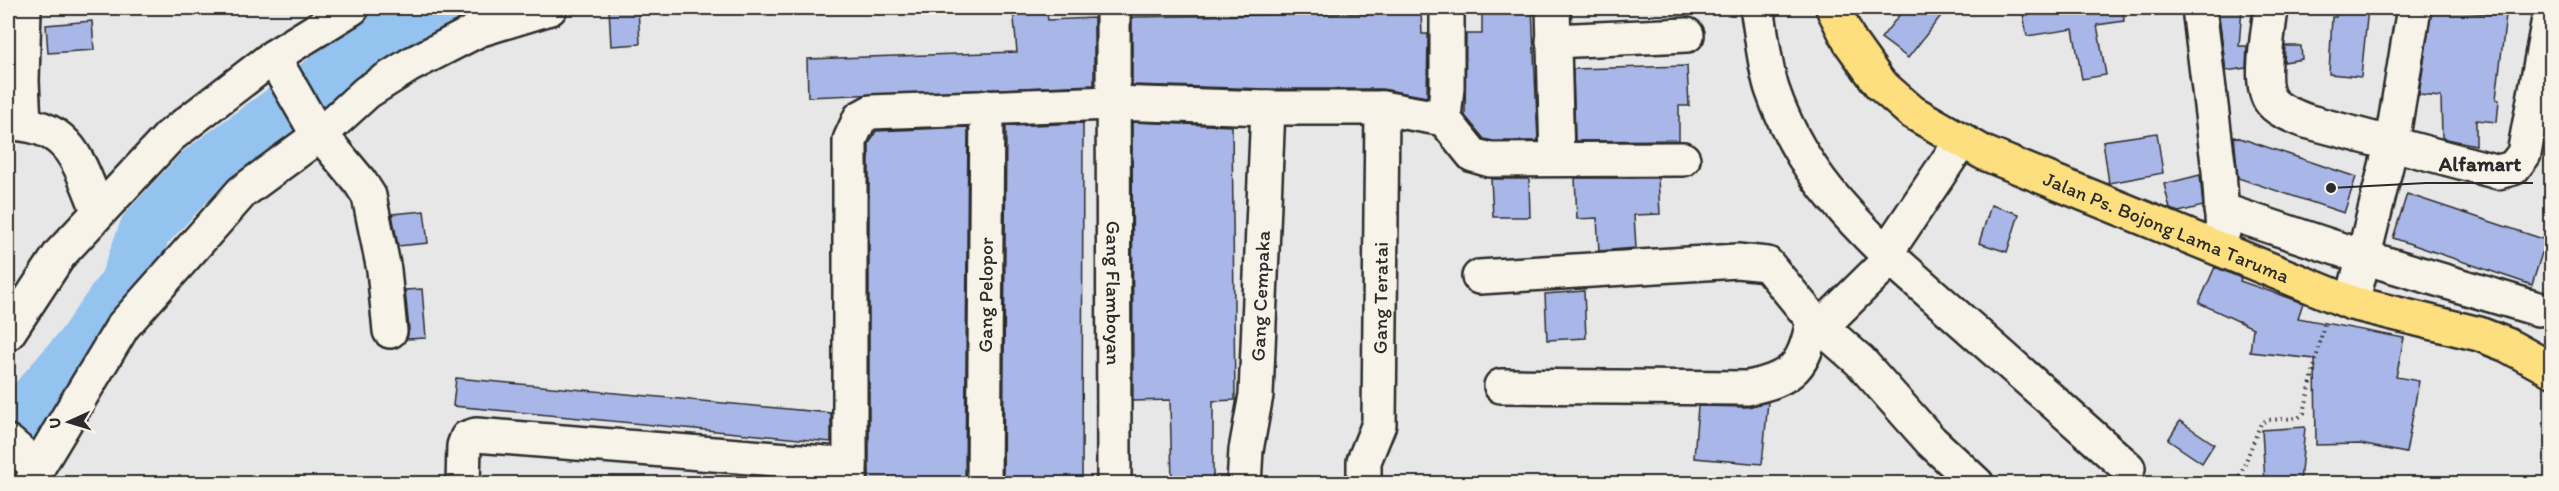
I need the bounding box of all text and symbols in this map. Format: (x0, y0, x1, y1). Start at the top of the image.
callout: Alfamart (2426, 144, 2533, 183)
text: Alfamart (2438, 151, 2521, 176)
street label: Jalan Ps. Bojong Lama Taruma (2040, 167, 2293, 288)
street label: Gang Flamboyan (1101, 221, 1126, 365)
street label: Gang Cempaka (1245, 230, 1275, 362)
street label: Gang Pelopor (973, 237, 998, 353)
street label: Gang Teratai (1368, 242, 1393, 354)
north arrow (39, 392, 99, 452)
text: U (45, 417, 64, 429)

